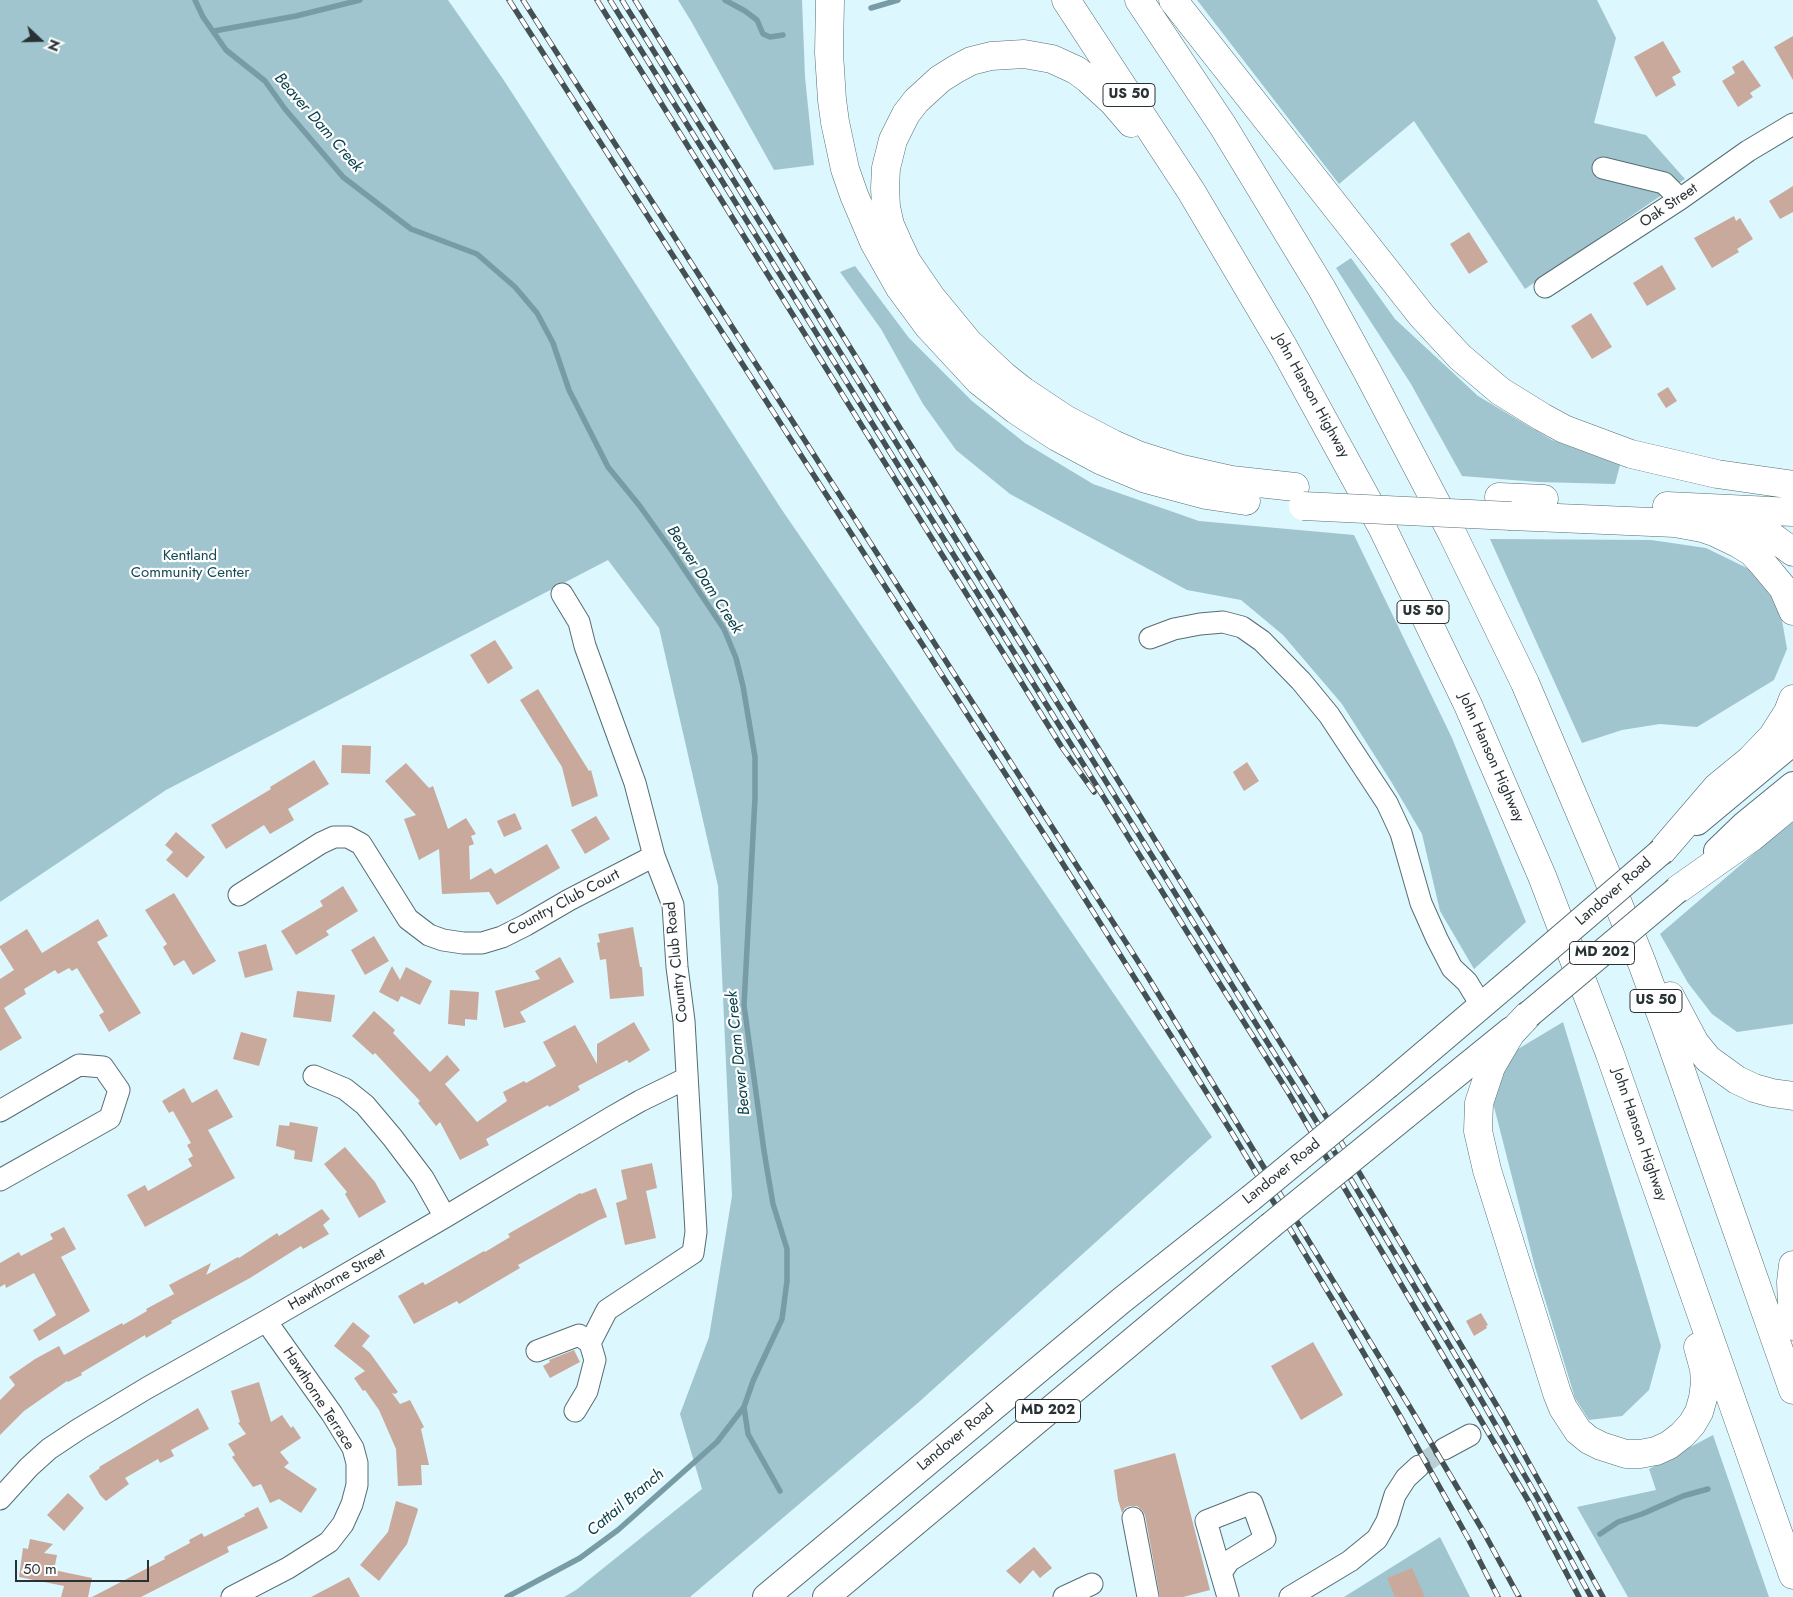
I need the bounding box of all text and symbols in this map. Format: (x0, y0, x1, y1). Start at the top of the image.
north arrow (15, 15, 65, 65)
text: N (43, 37, 65, 54)
water label: Beaver Dam Creek (270, 70, 366, 176)
road number: US 50 (1103, 84, 1155, 106)
street label: Oak Street (1637, 180, 1701, 232)
street label: John Hanson Highway (1269, 331, 1353, 461)
water label: Beaver Dam Creek (662, 522, 746, 638)
park label: Kentland Community Center (131, 547, 249, 582)
road number: US 50 (1397, 600, 1449, 624)
street label: John Hanson Highway (1454, 691, 1528, 825)
street label: Landover Road (1572, 854, 1656, 930)
street label: Country Club Court (505, 866, 623, 940)
street label: Country Club Road (662, 901, 692, 1023)
road number: MD 202 (1570, 941, 1634, 964)
road number: US 50 (1630, 989, 1682, 1012)
water label: Beaver Dam Creek (723, 990, 755, 1116)
street label: John Hanson Highway (1608, 1066, 1670, 1204)
street label: Landover Road (1240, 1135, 1324, 1209)
street label: Hawthorne Street (285, 1245, 389, 1315)
street label: Hawthorne Terrace (278, 1344, 358, 1454)
road number: MD 202 (1016, 1400, 1080, 1422)
street label: Landover Road (914, 1401, 998, 1475)
water label: Cattail Branch (584, 1465, 668, 1541)
scale bar (18, 1550, 151, 1582)
text: 50 m (23, 1558, 57, 1580)

